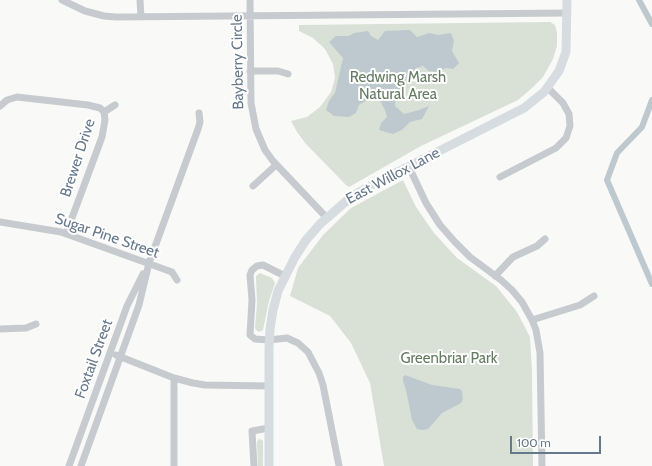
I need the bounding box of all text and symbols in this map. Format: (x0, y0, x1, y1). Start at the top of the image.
street label: Bayberry Circle (228, 14, 248, 110)
park label: Redwing Marsh Natural Area (350, 69, 446, 104)
street label: Brewer Drive (57, 117, 99, 199)
street label: East Willox Lane (343, 144, 443, 208)
street label: Sugar Pine Street (53, 210, 161, 262)
street label: Foxtail Street (71, 317, 117, 401)
park label: Greenbriar Park (401, 350, 497, 368)
scale bar (512, 428, 603, 454)
text: 100 m (517, 435, 551, 450)

